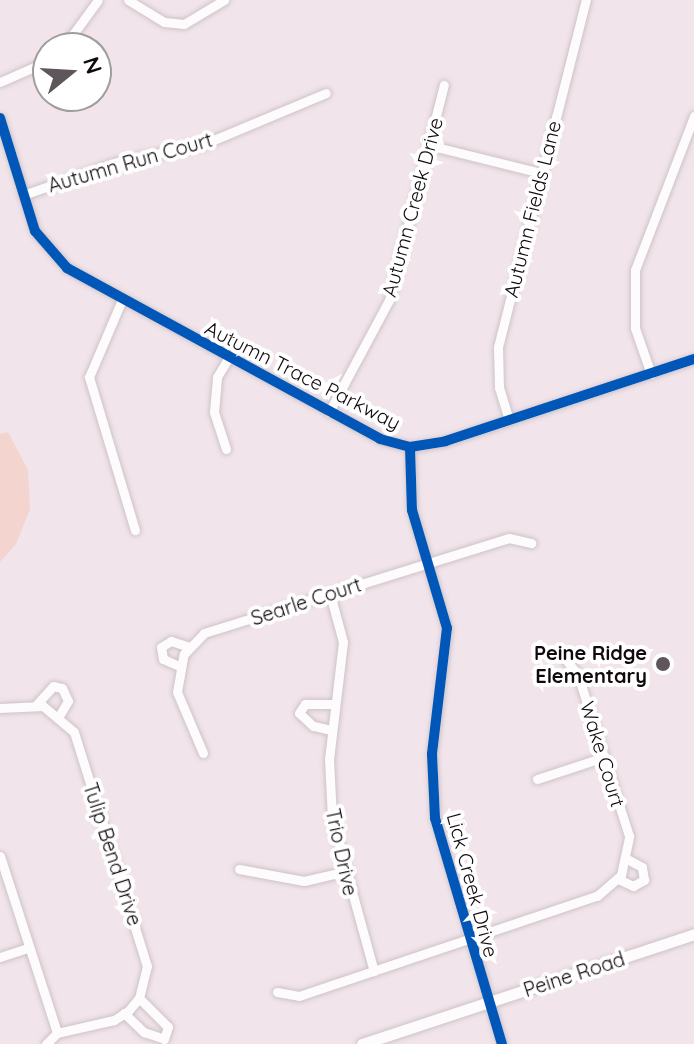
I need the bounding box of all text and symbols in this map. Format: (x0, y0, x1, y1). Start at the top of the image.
north arrow (32, 32, 112, 112)
text: N (77, 53, 109, 77)
street label: Autumn Creek Drive (376, 115, 448, 299)
street label: Autumn Fields Lane (498, 118, 566, 300)
street label: Autumn Run Court (45, 127, 215, 197)
street label: Autumn Trace Parkway (201, 315, 405, 435)
street label: Searle Court (248, 572, 364, 630)
place label: Peine Ridge Elementary (534, 640, 647, 687)
marker: Peine Ridge Elementary (654, 655, 672, 673)
street label: Wake Court (576, 698, 630, 810)
street label: Tulip Bend Drive (79, 779, 147, 929)
street label: Trio Drive (321, 806, 363, 898)
street label: Lick Creek Drive (442, 810, 504, 960)
street label: Peine Road (520, 946, 628, 1002)

